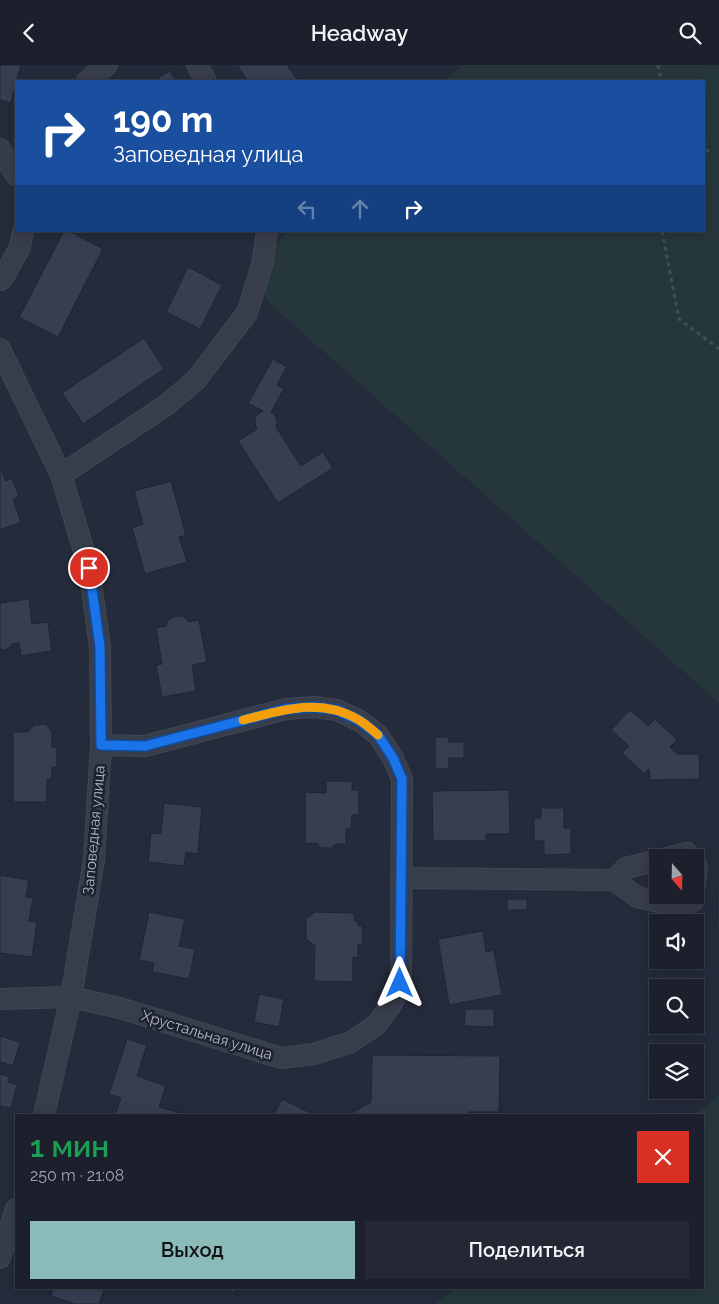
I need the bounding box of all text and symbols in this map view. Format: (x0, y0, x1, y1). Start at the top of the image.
icon: back (15, 19, 43, 47)
icon: search (676, 19, 704, 47)
text: Headway (311, 20, 408, 46)
text: 190 m (113, 99, 213, 140)
icon: right (30, 100, 95, 165)
text: Заповедная улица (113, 141, 303, 167)
icon: left (293, 195, 321, 223)
icon: ahead (346, 195, 374, 223)
icon: right (399, 195, 427, 223)
pin (68, 547, 110, 589)
icon: arrive (75, 554, 103, 582)
street label: Заповедная улица (79, 765, 109, 895)
north arrow (649, 849, 704, 904)
map controls (649, 849, 704, 1099)
button: sound (649, 914, 704, 969)
position arrow (373, 956, 425, 1008)
button: search (649, 979, 704, 1034)
street label: Хрустальная улица (139, 1006, 275, 1064)
button: layers (649, 1044, 704, 1099)
text: 1 мин (30, 1129, 109, 1164)
button: close (637, 1131, 689, 1183)
text: 250 m · 21:08 (30, 1166, 124, 1185)
button: Выход (30, 1221, 355, 1279)
button: Поделиться (365, 1221, 689, 1279)

